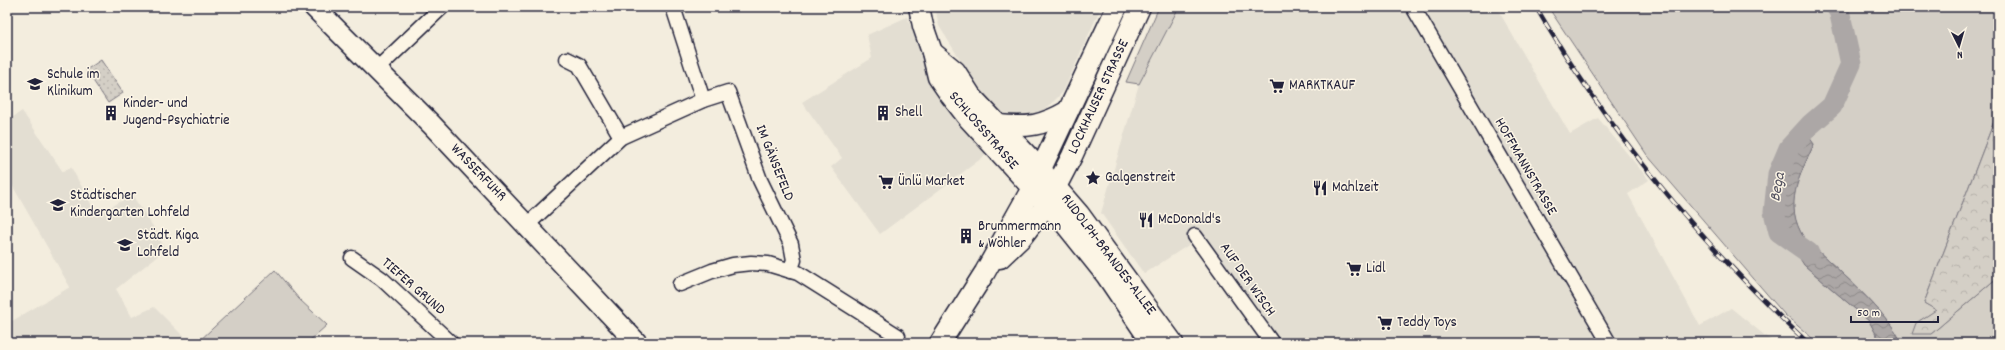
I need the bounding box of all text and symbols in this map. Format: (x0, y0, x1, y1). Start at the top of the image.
north arrow (1939, 26, 1979, 66)
street label: LOCKHAUSER STRASSE (1063, 36, 1135, 158)
text: N (1956, 46, 1963, 62)
place label: Schule im Klinikum (47, 64, 100, 103)
school or university icon: Schule im Klinikum (26, 75, 44, 93)
place label: MARKTKAUF (1289, 75, 1356, 97)
supermarket icon: MARKTKAUF (1268, 77, 1286, 95)
street label: SCHLOSSSTRASSE (943, 87, 1024, 175)
place label: Kinder- und Jugend-Psychiatrie (123, 93, 230, 132)
place label: Shell (895, 102, 923, 124)
building icon: Kinder- und Jugend-Psychiatrie (102, 104, 120, 122)
building icon: Shell (874, 104, 892, 122)
street label: HOFFMANNSTRASSE (1488, 114, 1562, 220)
street label: IM GÄNSEFELD (749, 122, 799, 205)
street label: WASSERFUHR (445, 139, 511, 207)
place label: Galgenstreit (1105, 167, 1176, 189)
place icon: Galgenstreit (1084, 169, 1102, 187)
water label: Bega (1764, 169, 1792, 203)
place label: Ünlü Market (898, 171, 965, 193)
supermarket icon: Ünlü Market (877, 173, 895, 191)
place label: Mahlzeit (1332, 177, 1379, 199)
restaurant icon: Mahlzeit (1311, 179, 1329, 197)
place label: Städtischer Kindergarten Lohfeld (70, 185, 190, 224)
street label: RUDOLPH-BRANDES-ALLEE (1055, 190, 1161, 320)
school or university icon: Städtischer Kindergarten Lohfeld (49, 196, 67, 214)
place label: McDonald's (1158, 209, 1221, 231)
restaurant icon: McDonald's (1137, 211, 1155, 229)
place label: Brummermann & Wöhler (978, 216, 1061, 255)
place label: Städt. Kiga Lohfeld (137, 225, 199, 264)
building icon: Brummermann & Wöhler (957, 227, 975, 245)
school or university icon: Städt. Kiga Lohfeld (116, 236, 134, 254)
street label: AUF DER WISCH (1213, 239, 1281, 321)
street label: TIEFER GRUND (376, 253, 450, 321)
place label: Lidl (1366, 258, 1386, 280)
supermarket icon: Lidl (1345, 260, 1363, 278)
scale bar (1851, 298, 1938, 324)
text: 50 m (1857, 305, 1880, 322)
place label: Teddy Toys (1397, 312, 1457, 334)
supermarket icon: Teddy Toys (1376, 314, 1394, 332)

